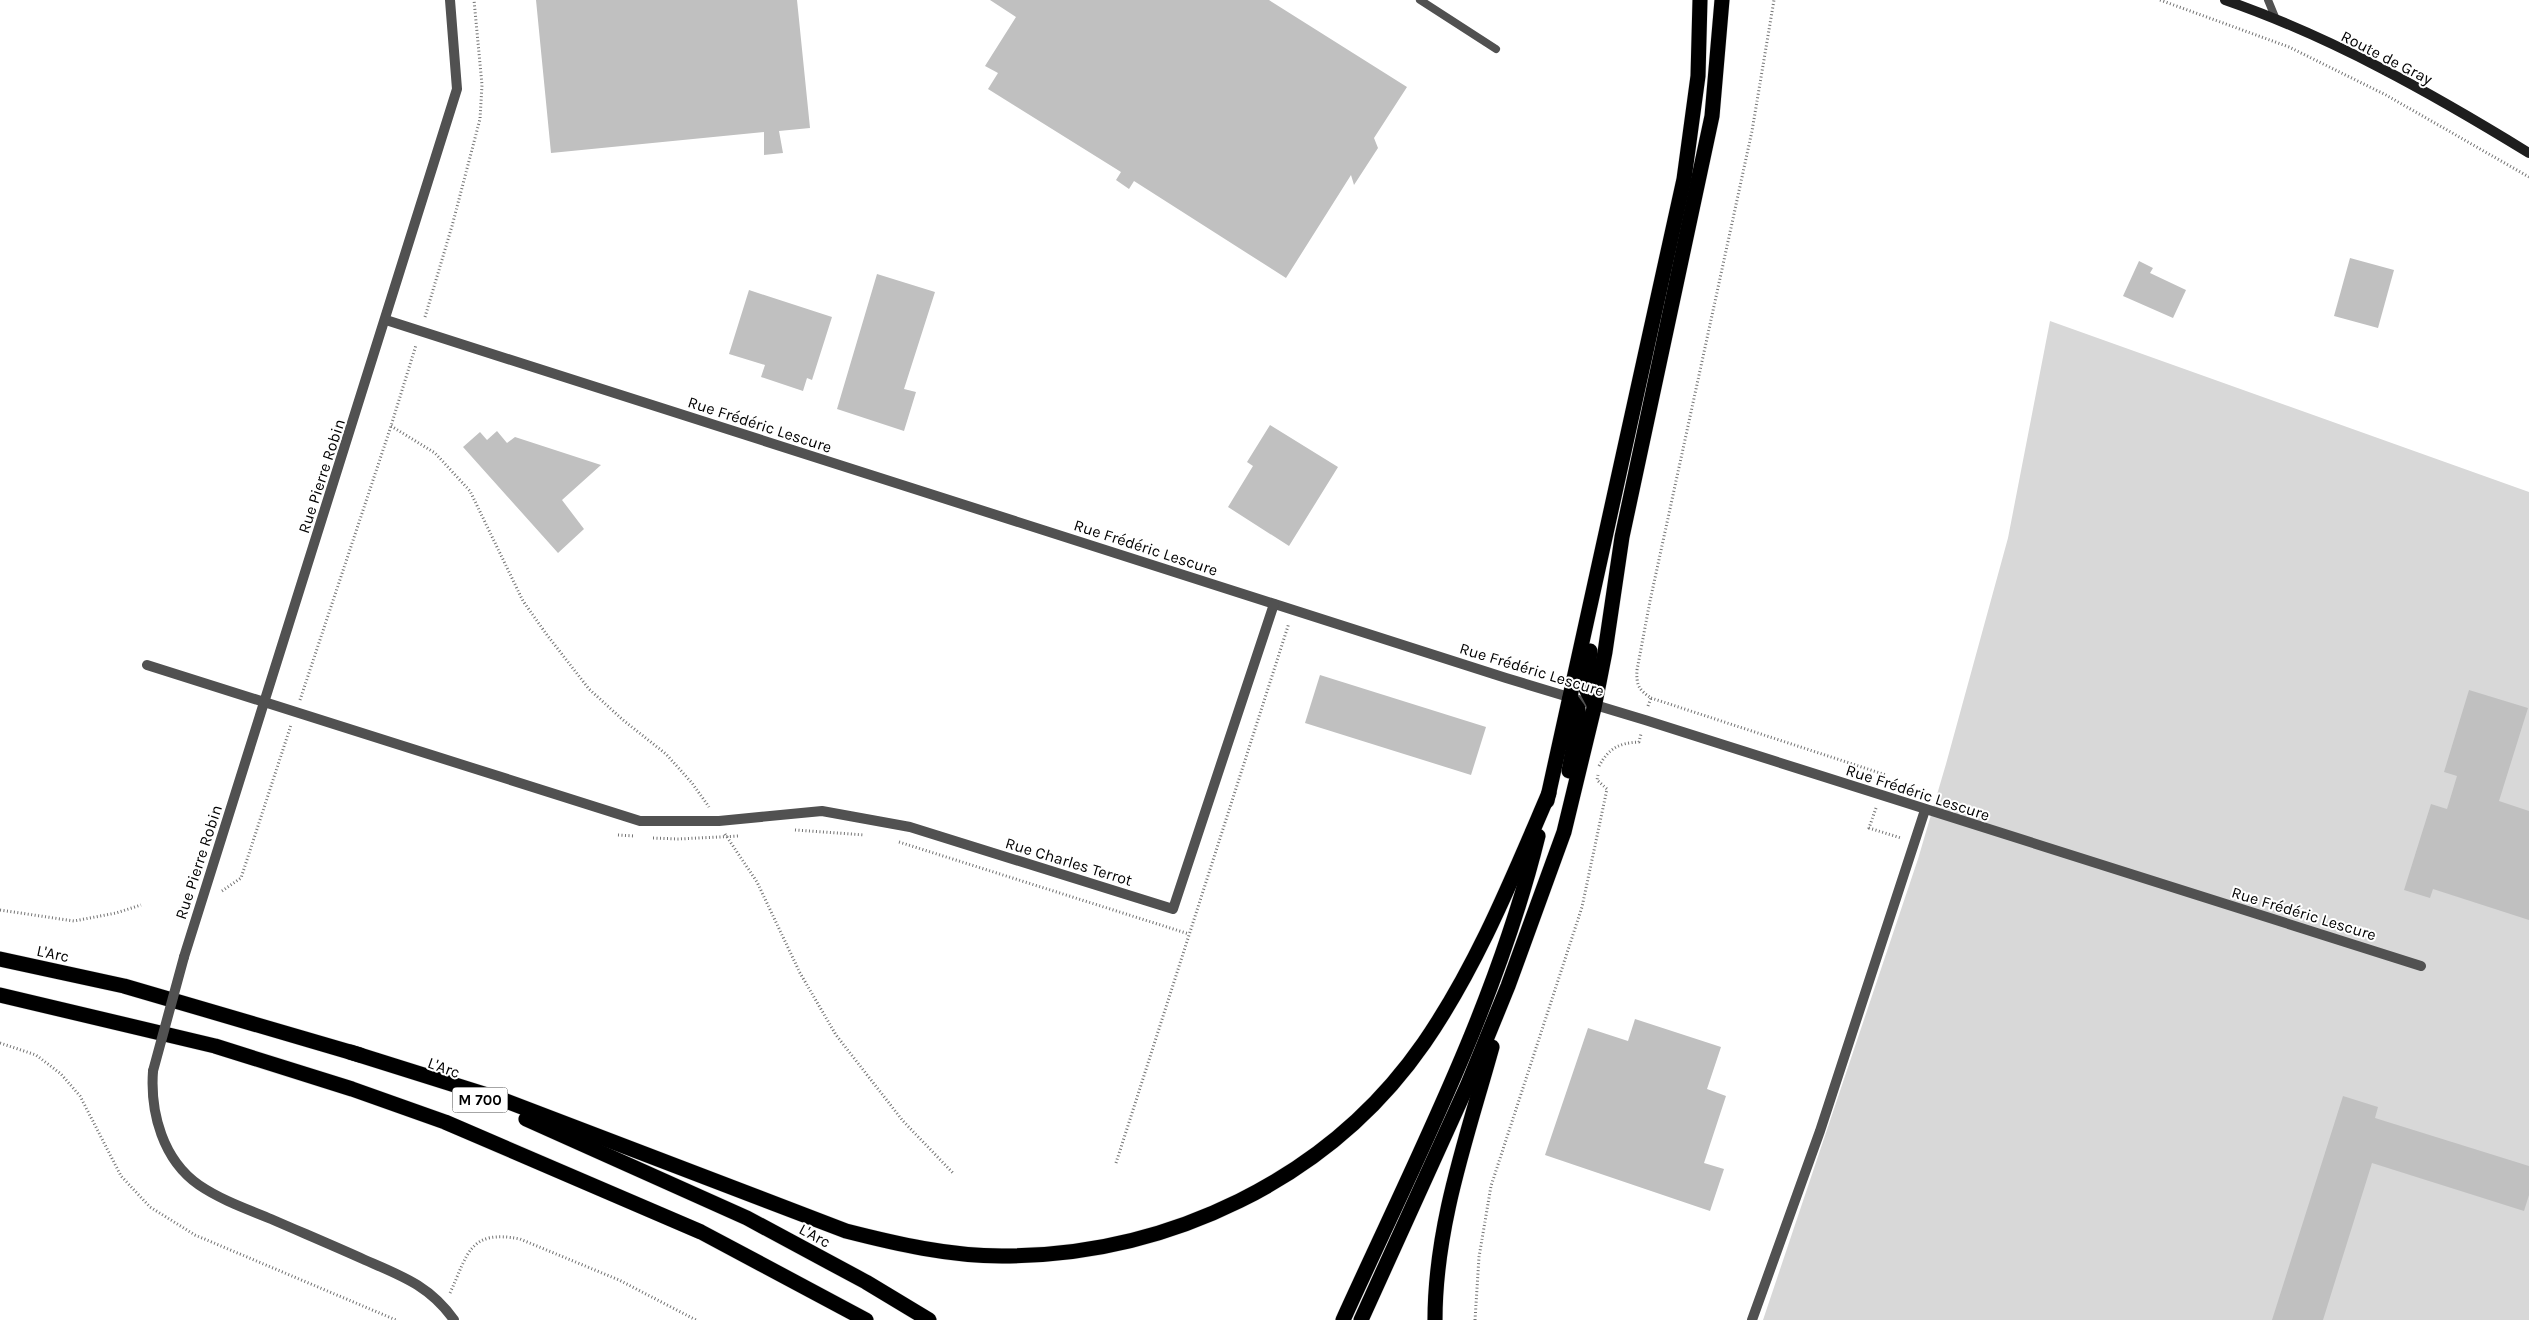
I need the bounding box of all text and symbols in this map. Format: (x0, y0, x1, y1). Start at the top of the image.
street label: Route de Gray (2338, 26, 2436, 89)
street label: Rue Frédéric Lescure (685, 392, 834, 457)
street label: Rue Pierre Robin (294, 416, 349, 536)
street label: Rue Frédéric Lescure (1071, 515, 1220, 580)
street label: Rue Frédéric Lescure (1457, 638, 1606, 701)
street label: Rue Frédéric Lescure (1843, 760, 1992, 825)
street label: Rue Pierre Robin (171, 802, 226, 922)
street label: Rue Charles Terrot (1003, 833, 1135, 890)
street label: Rue Frédéric Lescure (2229, 882, 2378, 945)
street label: L'Arc (35, 941, 71, 966)
street label: L'Arc (425, 1053, 463, 1082)
road number: M 700 (452, 1088, 508, 1112)
street label: L'Arc (796, 1219, 834, 1252)

